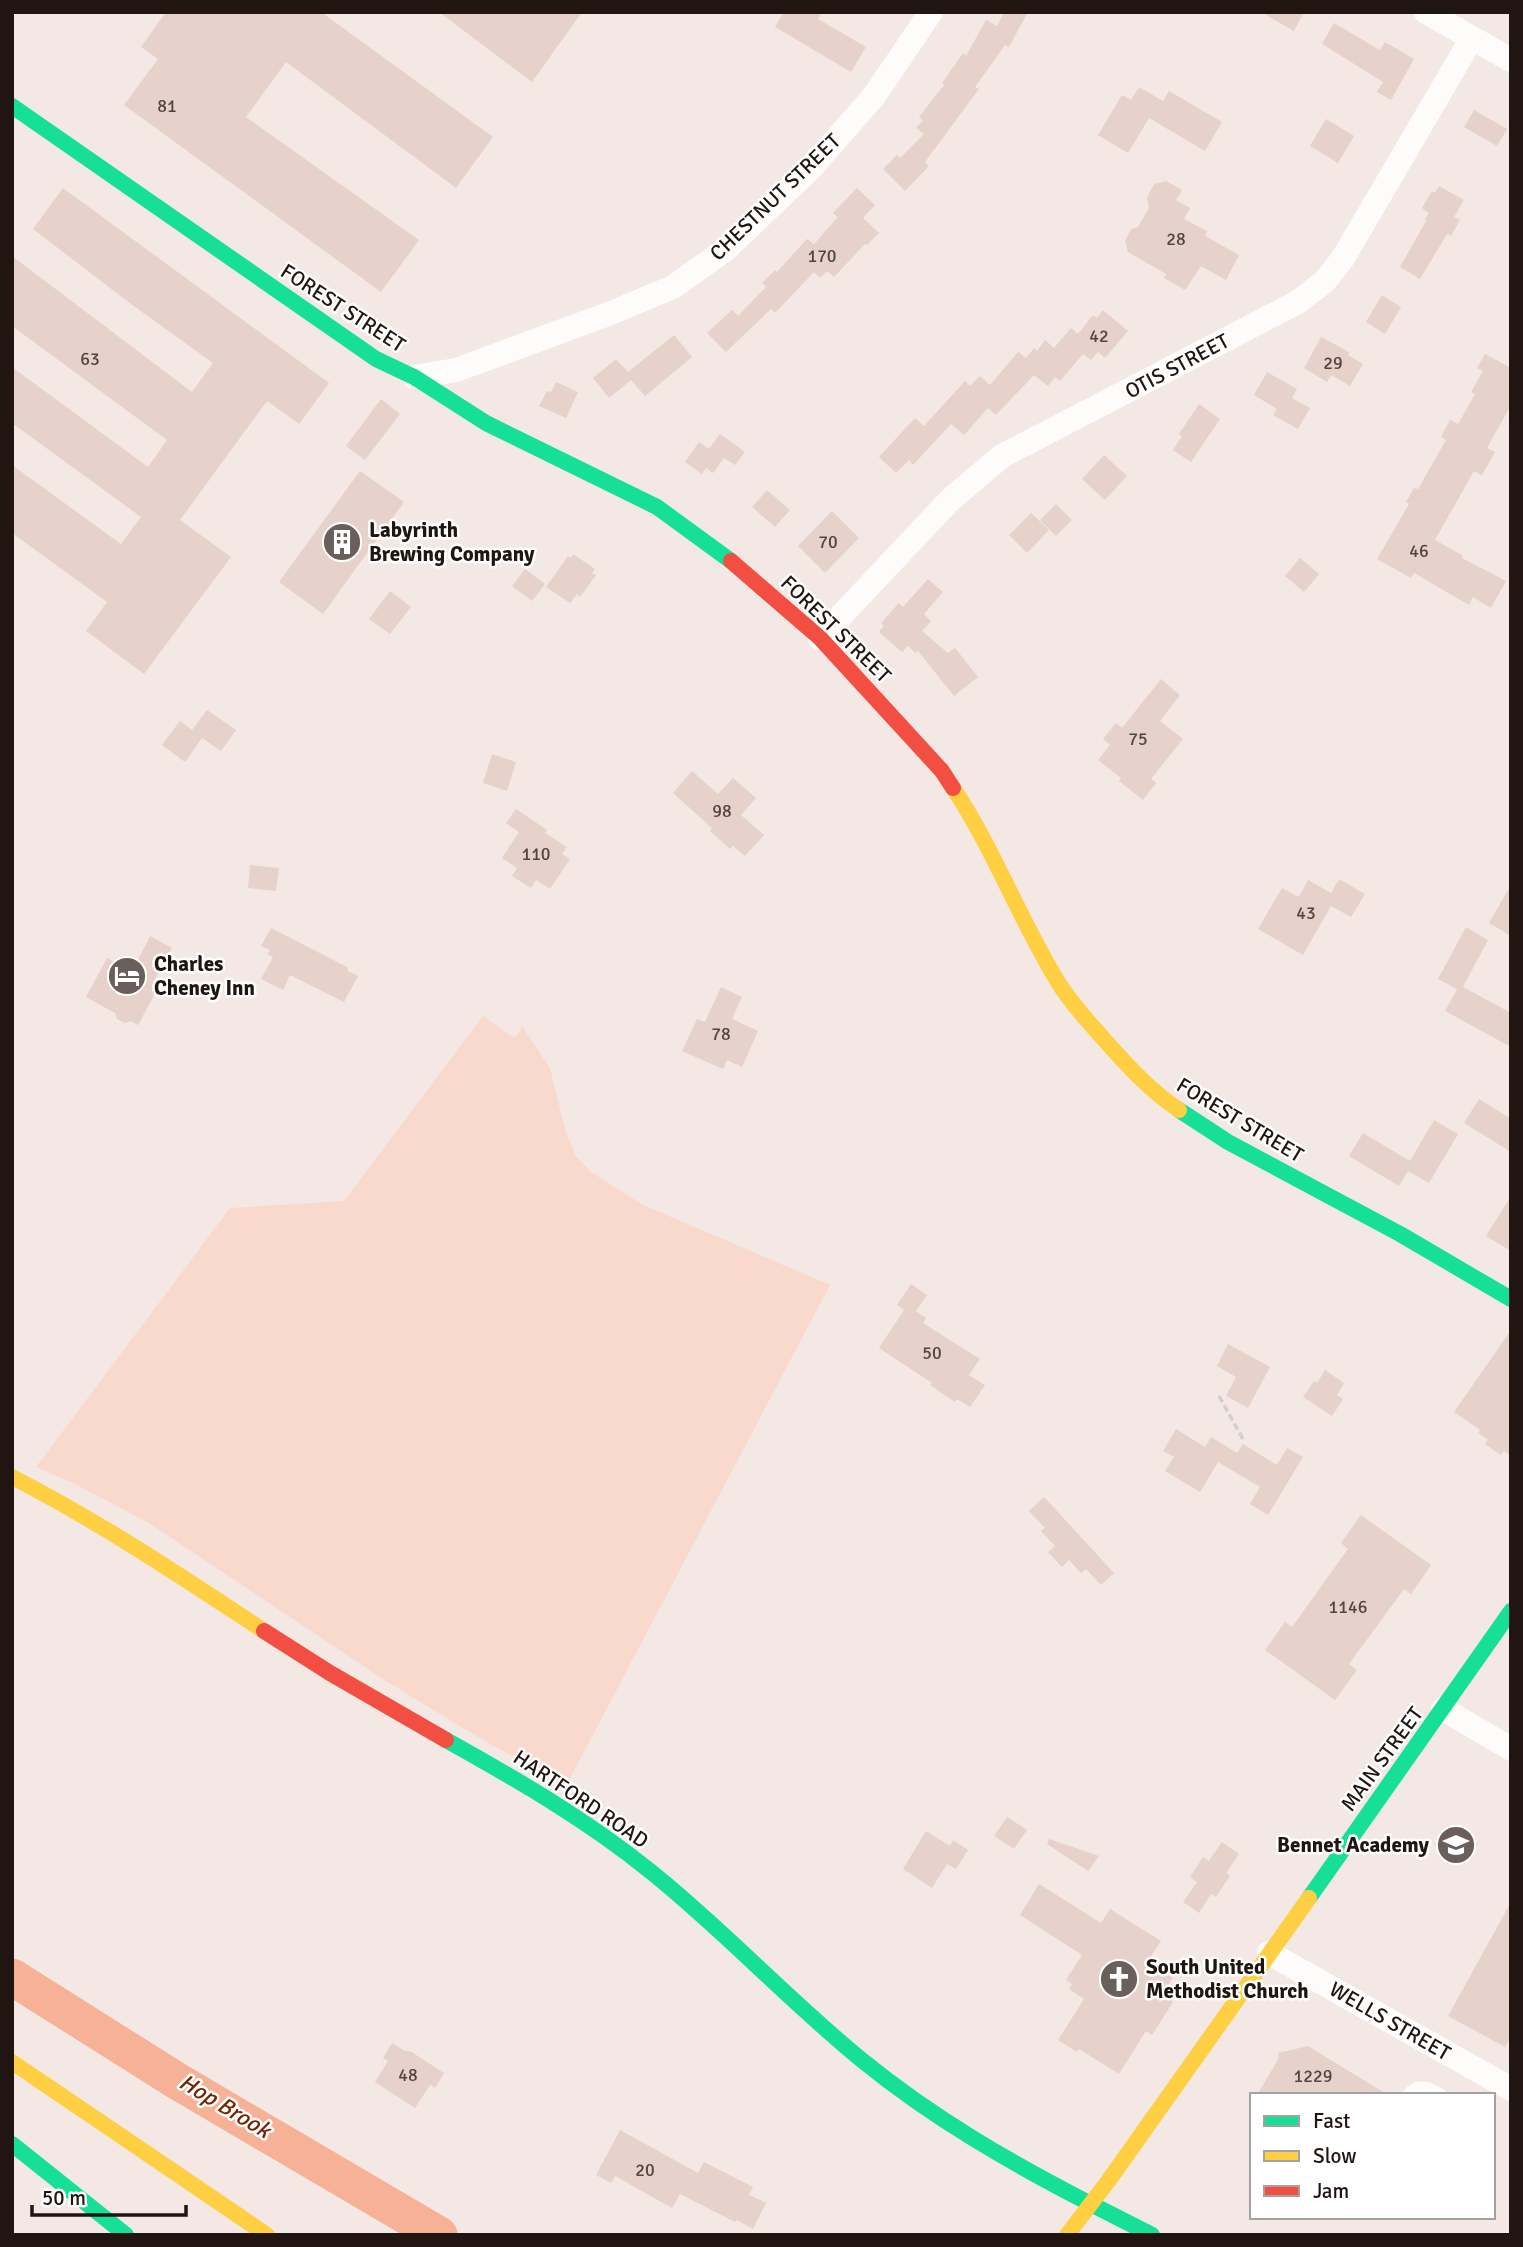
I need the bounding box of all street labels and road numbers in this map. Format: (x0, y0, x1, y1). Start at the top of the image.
street label: CHESTNUT STREET (704, 128, 846, 266)
street label: FOREST STREET (276, 258, 411, 358)
street label: OTIS STREET (1120, 327, 1234, 404)
street label: FOREST STREET (775, 570, 897, 689)
street label: FOREST STREET (1172, 1072, 1309, 1168)
street label: MAIN STREET (1335, 1701, 1429, 1816)
street label: HARTFORD ROAD (508, 1744, 654, 1854)
street label: WELLS STREET (1325, 1976, 1456, 2067)

